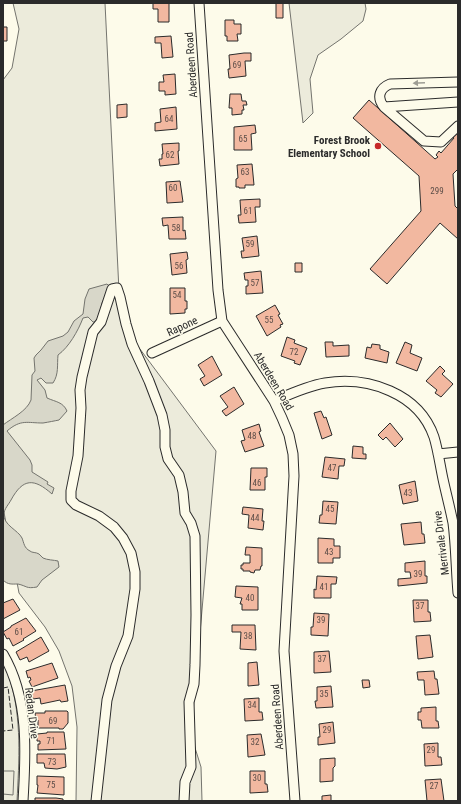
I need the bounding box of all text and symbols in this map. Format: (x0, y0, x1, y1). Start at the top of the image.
street label: Aberdeen Road (183, 32, 200, 98)
house number: 69 (233, 60, 241, 70)
one-way arrow (412, 80, 425, 86)
house number: 64 (165, 114, 174, 124)
house number: 65 (239, 134, 248, 144)
place label: Forest Brook Elementary School (288, 134, 371, 160)
marker: Forest Brook Elementary School (373, 141, 383, 151)
house number: 62 (166, 150, 175, 160)
house number: 63 (241, 167, 249, 177)
house number: 60 (169, 183, 177, 193)
house number: 299 (430, 186, 444, 196)
house number: 61 (244, 206, 252, 216)
house number: 58 (172, 223, 180, 233)
house number: 59 (246, 239, 254, 249)
house number: 56 (175, 261, 183, 271)
house number: 57 (251, 278, 260, 288)
house number: 54 (173, 290, 182, 300)
street label: Rapone (165, 314, 200, 339)
house number: 55 (265, 315, 274, 325)
house number: 72 (290, 347, 299, 357)
street label: Aberdeen Road (251, 350, 296, 413)
house number: 48 (248, 431, 256, 441)
house number: 47 (328, 463, 337, 473)
house number: 46 (253, 478, 261, 488)
house number: 43 (404, 488, 412, 498)
house number: 45 (326, 504, 335, 514)
street label: Merrivale Drive (431, 510, 452, 576)
house number: 44 (251, 513, 260, 523)
house number: 43 (325, 547, 333, 557)
house number: 39 (414, 569, 422, 579)
house number: 41 (320, 582, 328, 592)
house number: 40 (246, 593, 254, 603)
house number: 37 (416, 601, 425, 611)
house number: 39 (317, 615, 325, 625)
house number: 61 (15, 627, 23, 637)
house number: 38 (244, 631, 252, 641)
house number: 37 (318, 654, 327, 664)
street label: Aberdeen Road (269, 684, 286, 750)
street label: Redan Drive (22, 687, 41, 739)
house number: 35 (320, 689, 329, 699)
house number: 34 (248, 700, 257, 710)
house number: 69 (49, 716, 57, 726)
house number: 29 (323, 725, 331, 735)
house number: 71 (47, 736, 55, 746)
house number: 32 (251, 737, 260, 747)
house number: 29 (427, 745, 435, 755)
house number: 73 (48, 757, 56, 767)
house number: 30 (253, 773, 261, 783)
house number: 75 (47, 780, 56, 790)
house number: 27 (430, 781, 439, 791)

